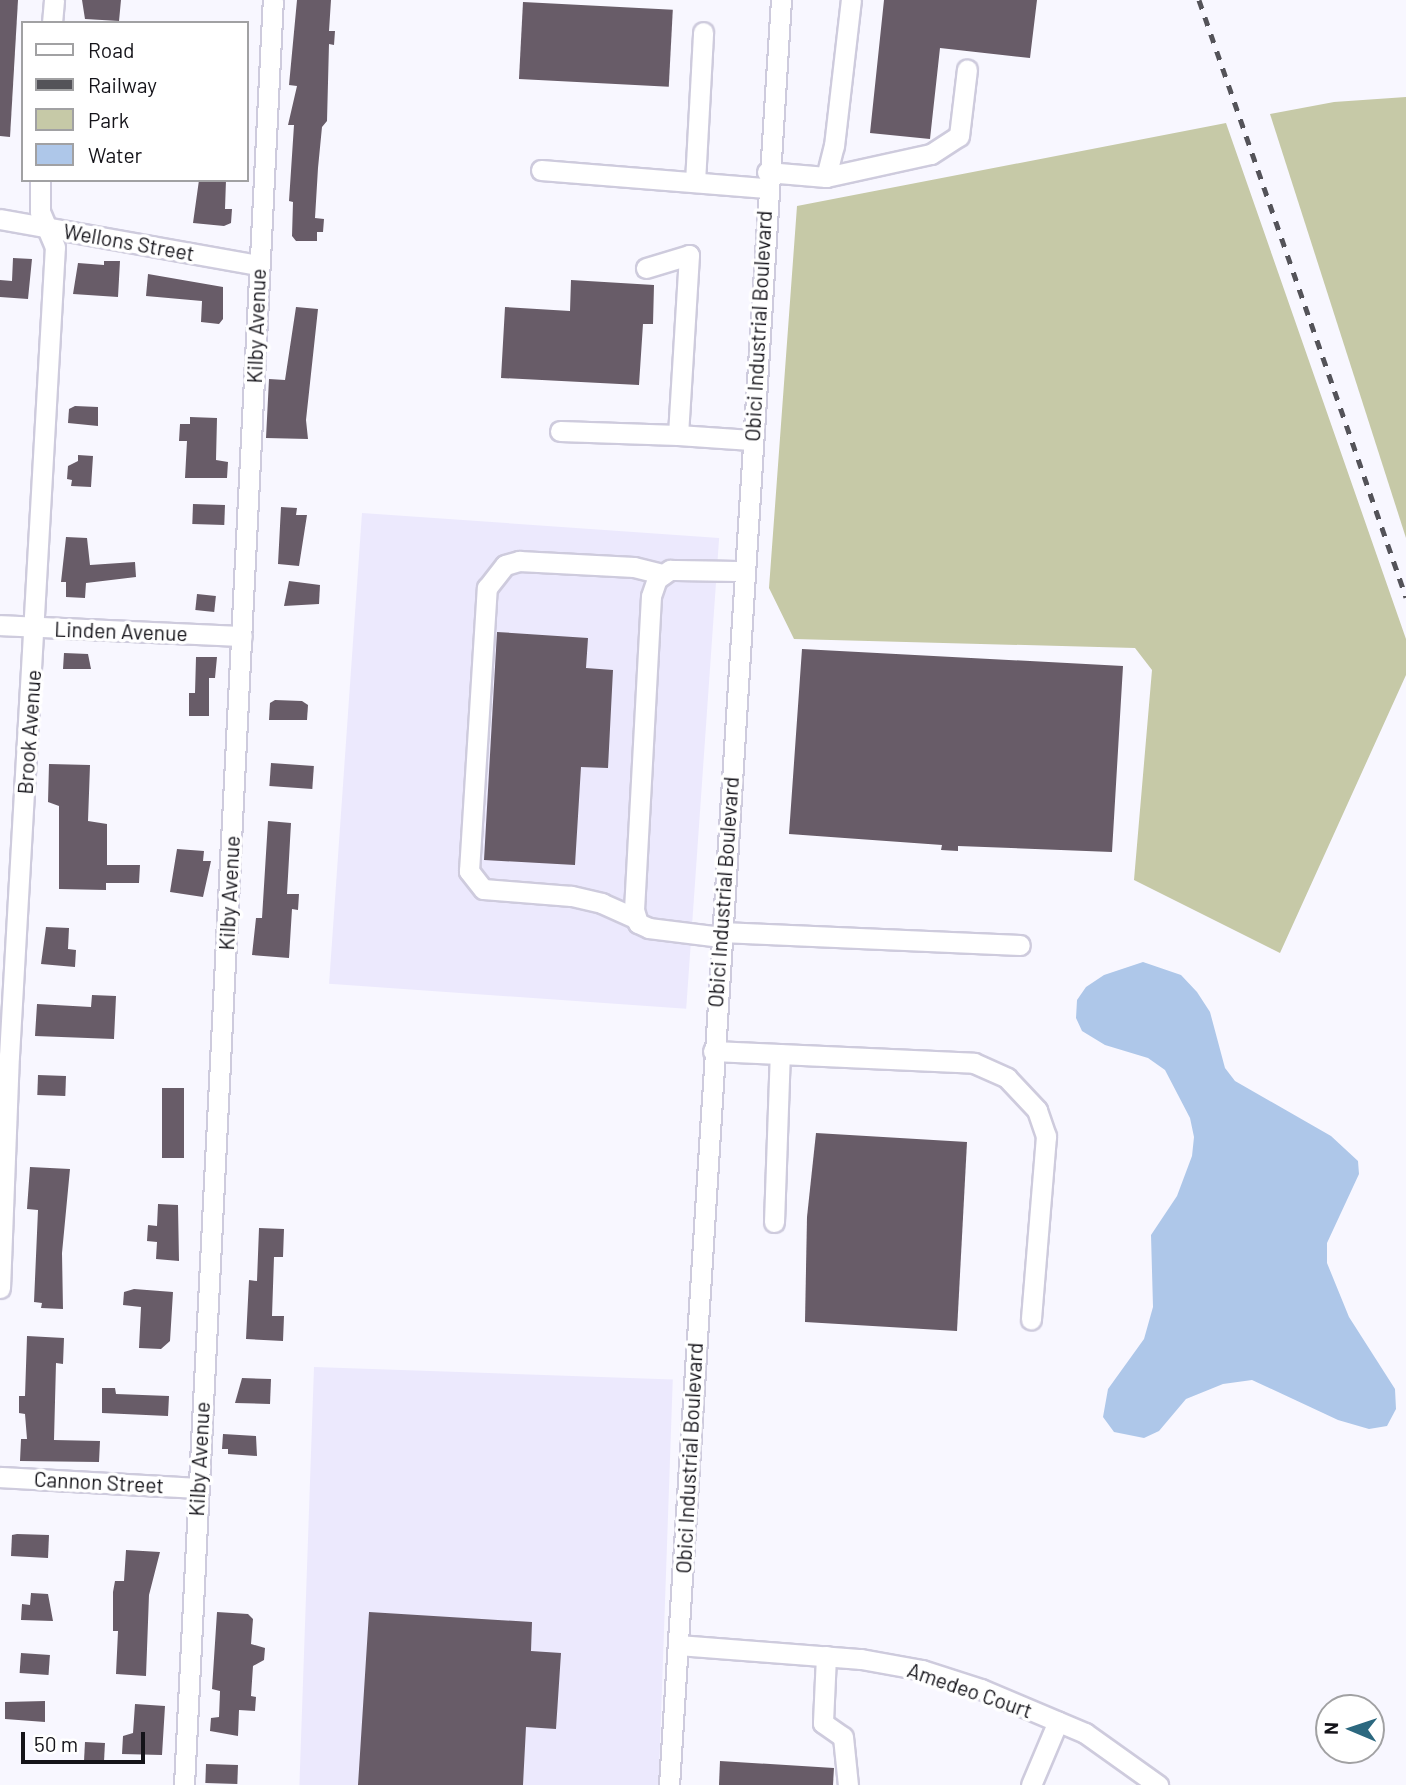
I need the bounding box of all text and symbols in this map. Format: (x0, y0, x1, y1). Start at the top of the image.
legend (21, 21, 248, 182)
text: Road (88, 37, 134, 62)
text: Railway (88, 72, 157, 97)
text: Park (88, 107, 129, 132)
text: Water (88, 142, 142, 167)
street label: Obici Industrial Boulevard (739, 210, 777, 442)
street label: Wellons Street (61, 218, 197, 266)
street label: Kilby Avenue (241, 268, 271, 384)
street label: Linden Avenue (54, 616, 188, 646)
street label: Brook Avenue (12, 669, 46, 795)
street label: Obici Industrial Boulevard (702, 776, 744, 1008)
street label: Kilby Avenue (213, 835, 245, 951)
street label: Obici Industrial Boulevard (670, 1342, 708, 1574)
street label: Kilby Avenue (183, 1401, 215, 1517)
street label: Cannon Street (33, 1466, 165, 1498)
street label: Amedeo Court (904, 1657, 1036, 1723)
north arrow (1315, 1694, 1385, 1764)
scale bar (24, 1718, 149, 1762)
text: N (1319, 1722, 1342, 1735)
text: 50 m (34, 1731, 78, 1756)

